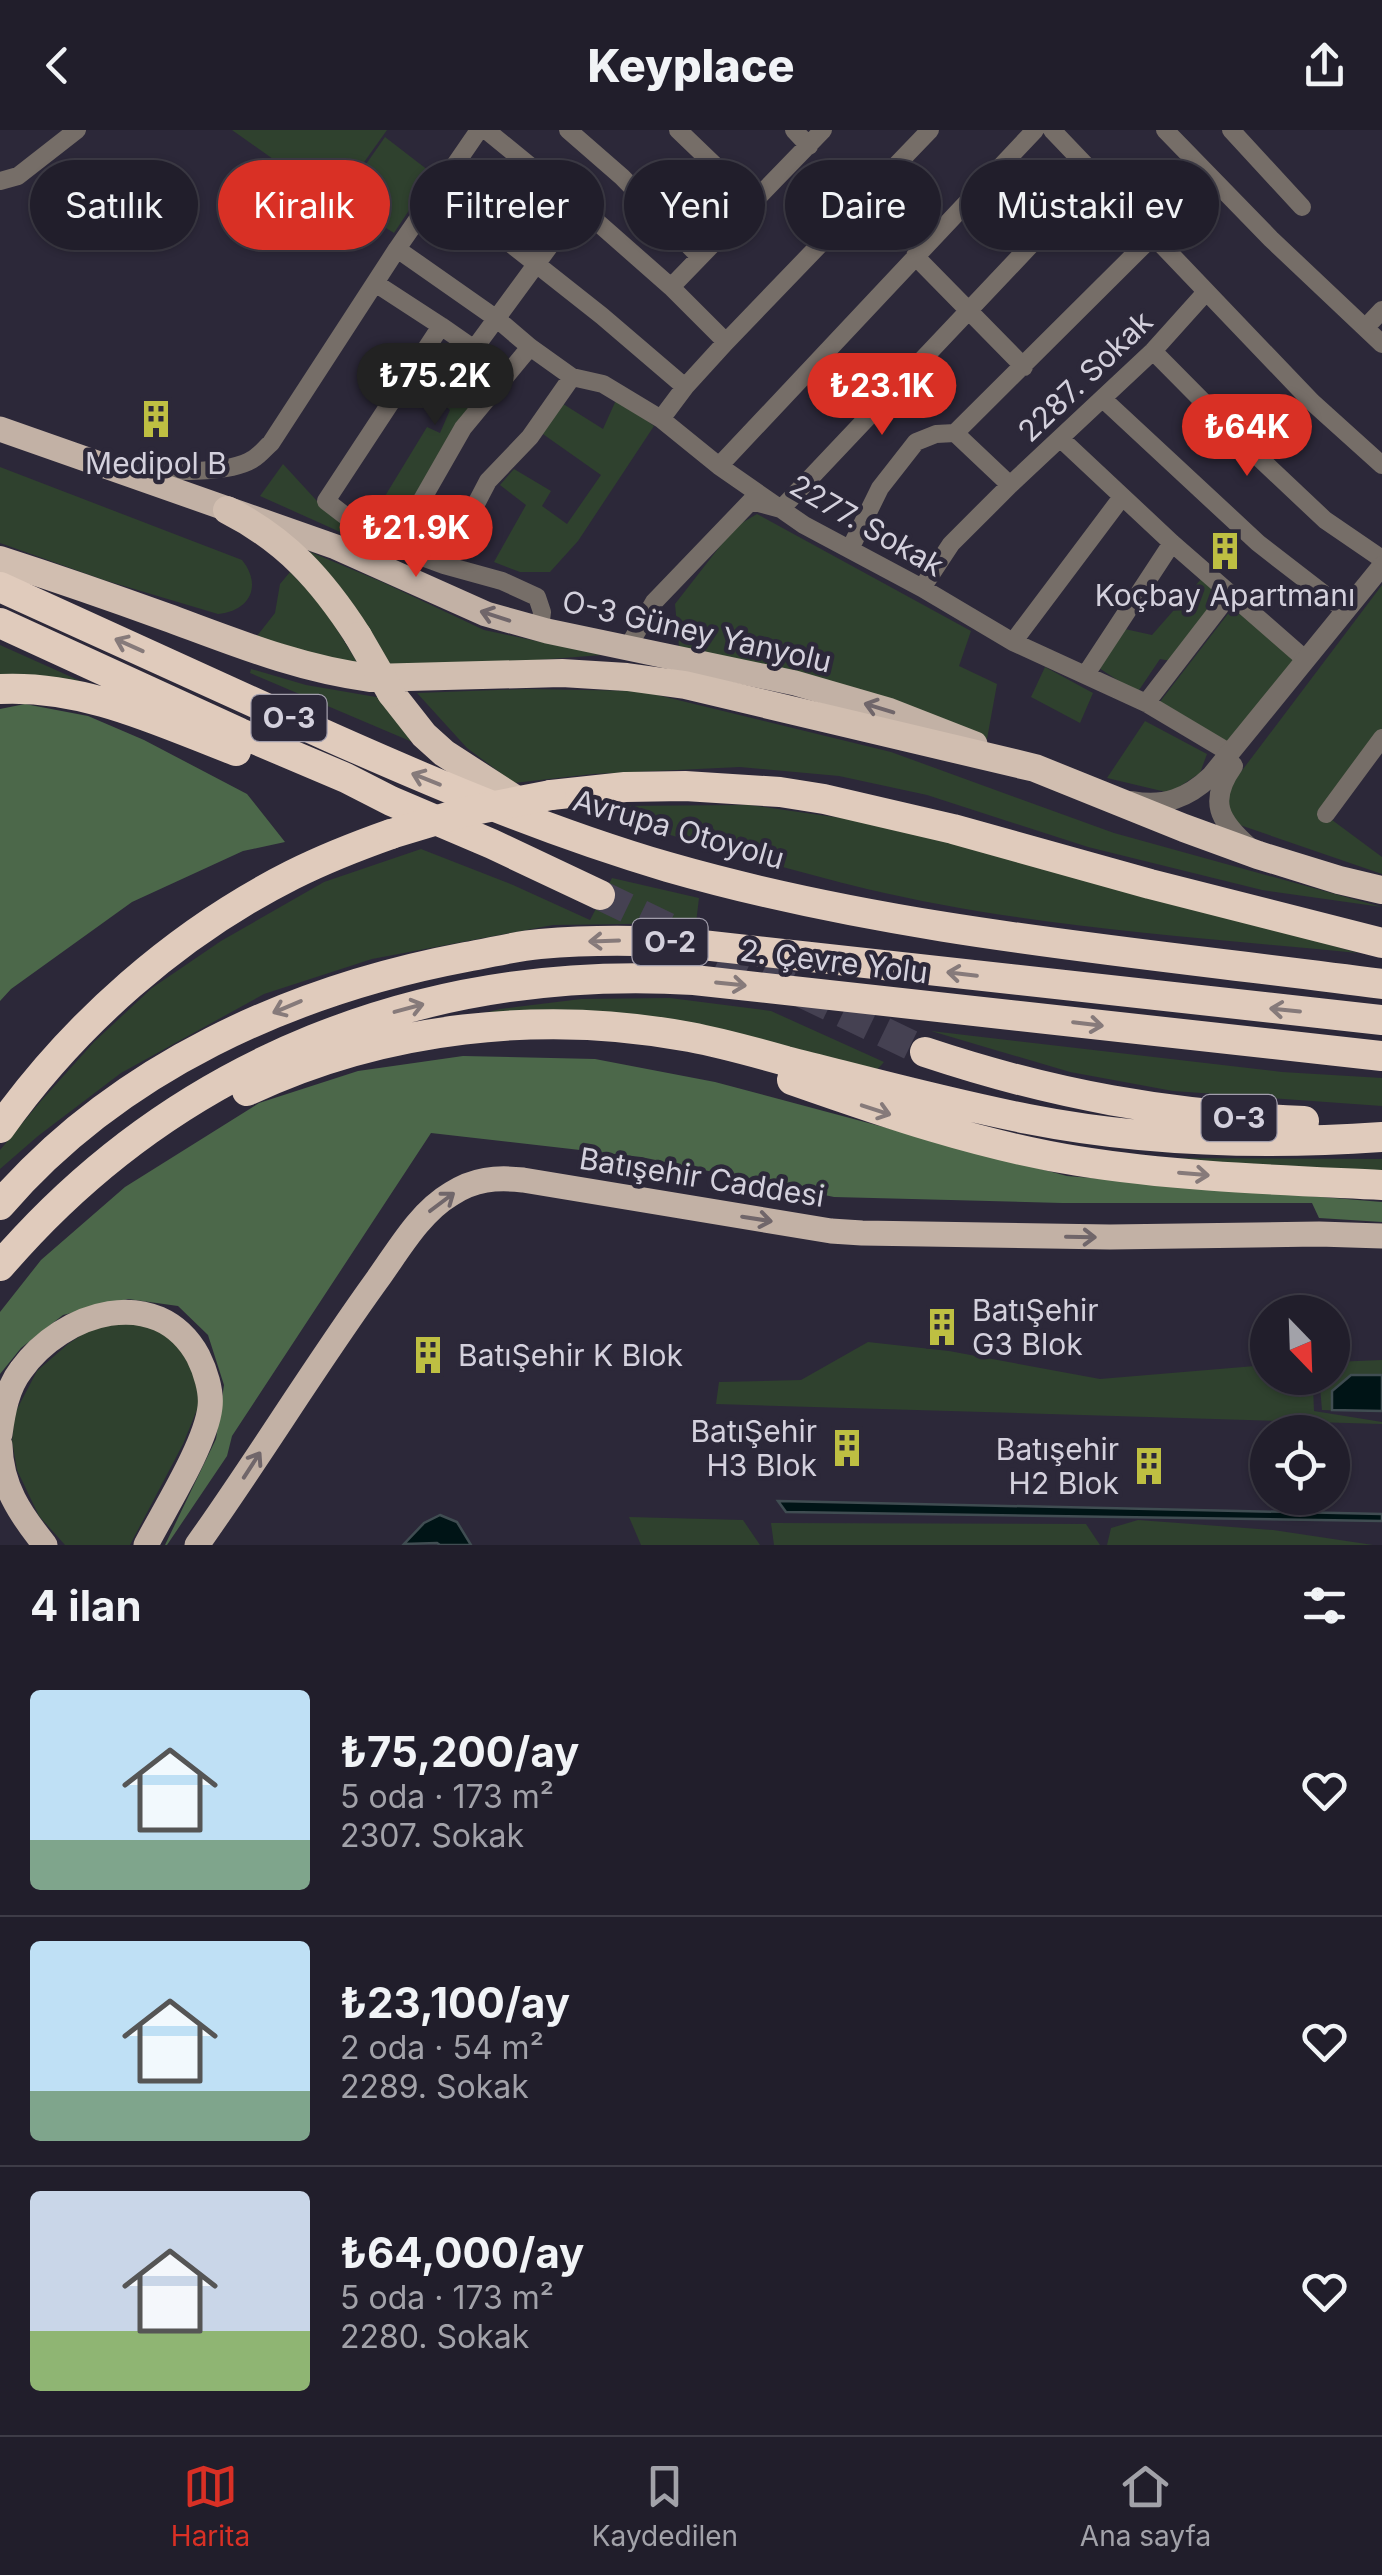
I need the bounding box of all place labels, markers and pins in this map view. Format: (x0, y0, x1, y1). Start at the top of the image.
pin: ₺75.2K (354, 343, 516, 428)
pin: ₺23.1K (801, 353, 963, 438)
pin: ₺64K (1188, 394, 1306, 479)
building icon: Medipol B (135, 398, 177, 440)
place label: Medipol B (85, 445, 227, 481)
pin: ₺21.9K (335, 495, 497, 580)
building icon: Koçbay Apartmanı (1204, 530, 1246, 572)
place label: Koçbay Apartmanı (1095, 577, 1355, 613)
place label: BatıŞehir G3 Blok (972, 1292, 1099, 1362)
building icon: BatıŞehir G3 Blok (921, 1306, 963, 1348)
building icon: BatıŞehir K Blok (407, 1334, 449, 1376)
place label: BatıŞehir K Blok (458, 1337, 684, 1373)
place label: BatıŞehir H3 Blok (690, 1413, 818, 1483)
building icon: BatıŞehir H3 Blok (826, 1427, 868, 1469)
place label: Batışehir H2 Blok (996, 1431, 1120, 1501)
building icon: Batışehir H2 Blok (1128, 1445, 1170, 1487)

